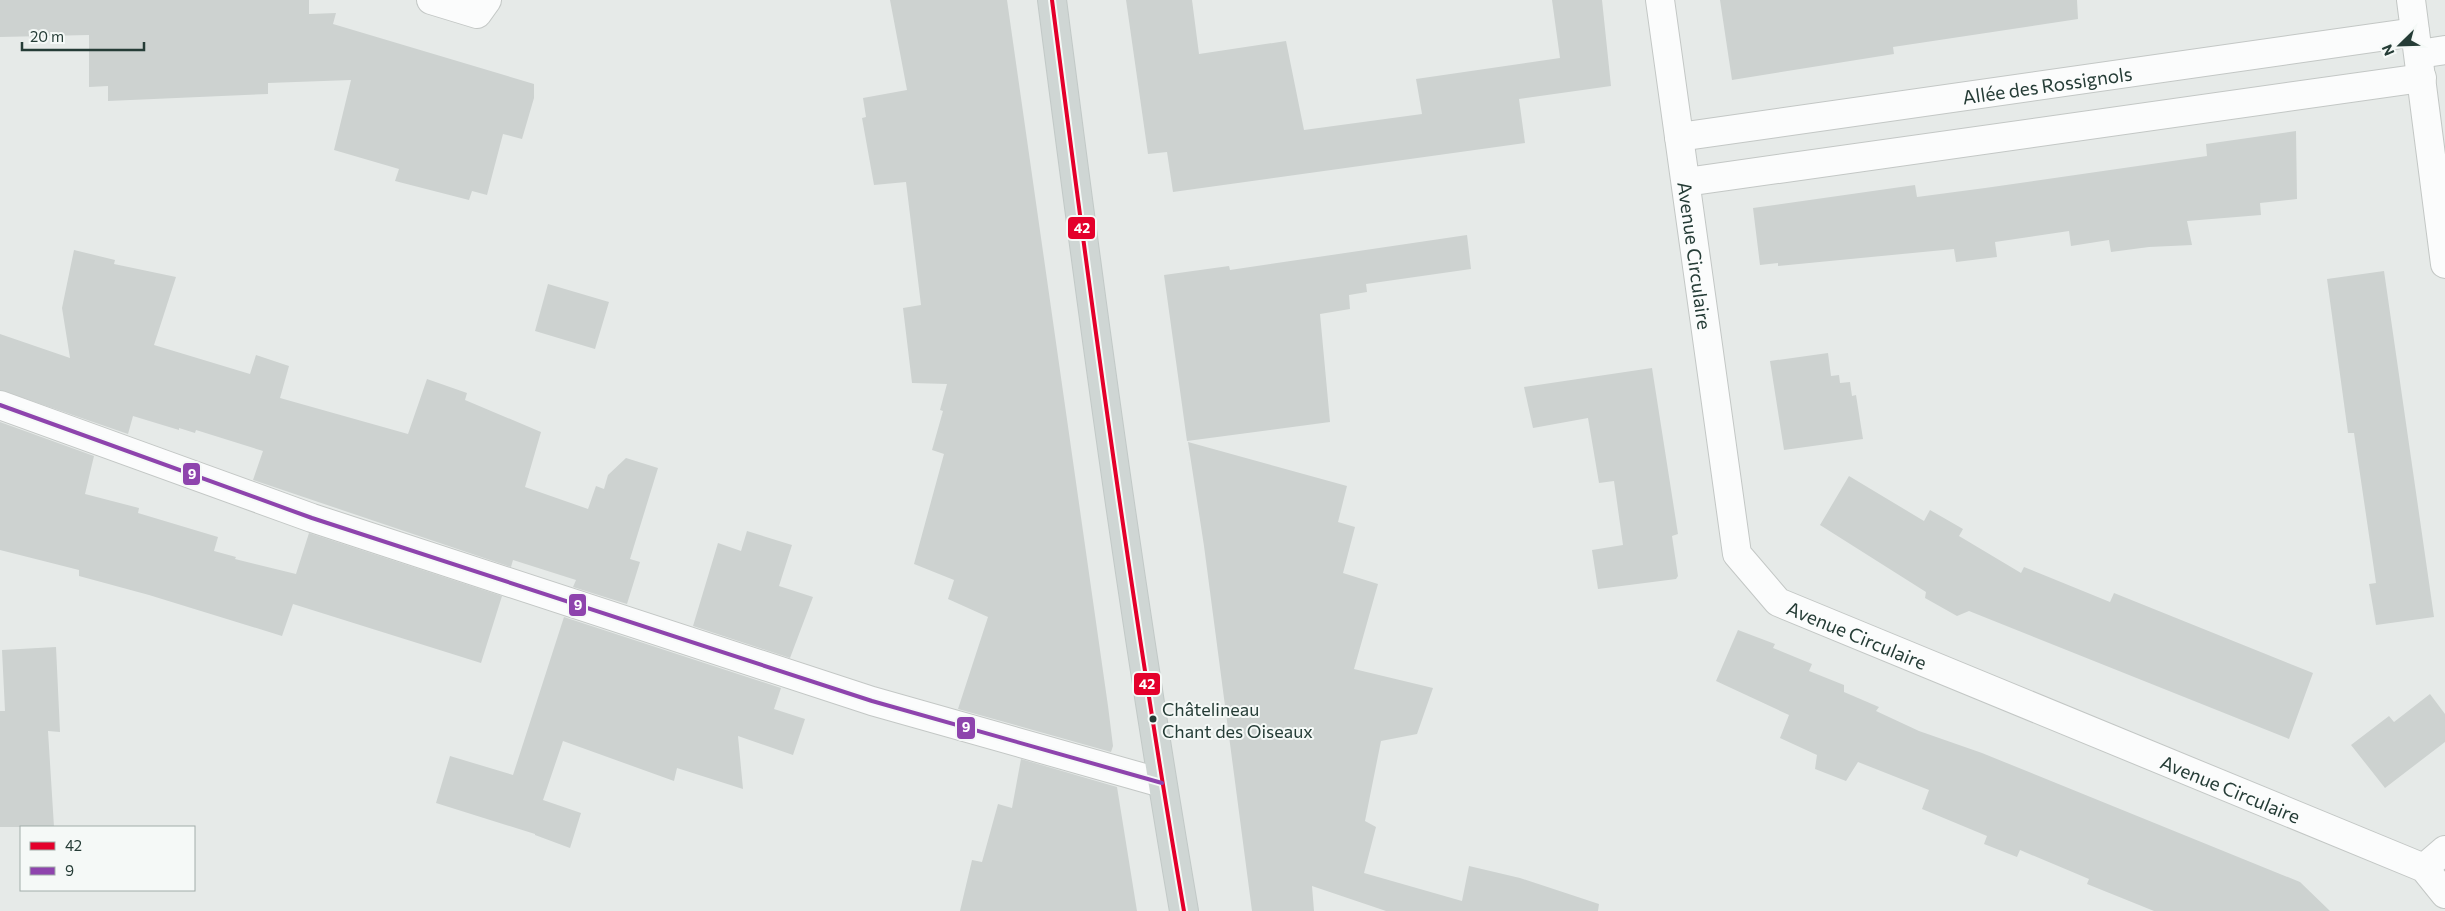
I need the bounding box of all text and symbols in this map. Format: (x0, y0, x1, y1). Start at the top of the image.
scale bar (22, 20, 145, 52)
north arrow (2375, 20, 2425, 70)
text: 20 m (30, 27, 64, 45)
text: N (2378, 42, 2397, 58)
street label: Allée des Rossignols (1961, 61, 2134, 108)
street label: Avenue Circulaire (1674, 180, 1717, 331)
line badge: 42 (1067, 216, 1096, 240)
text: 42 (1074, 219, 1090, 236)
line badge: 9 (182, 462, 201, 486)
text: 9 (188, 465, 197, 482)
line badge: 9 (568, 593, 587, 617)
text: 9 (574, 596, 583, 613)
street label: Avenue Circulaire (1784, 596, 1930, 674)
line badge: 42 (1133, 672, 1161, 696)
text: 42 (1139, 675, 1155, 692)
place label: Châtelineau Chant des Oiseaux (1162, 698, 1313, 742)
marker: Châtelineau Chant des Oiseaux (1148, 714, 1158, 724)
line badge: 9 (956, 716, 976, 740)
text: 9 (962, 718, 971, 735)
street label: Avenue Circulaire (2157, 749, 2304, 827)
legend (20, 826, 195, 891)
text: 42 (65, 836, 82, 854)
text: 9 (65, 861, 74, 879)

